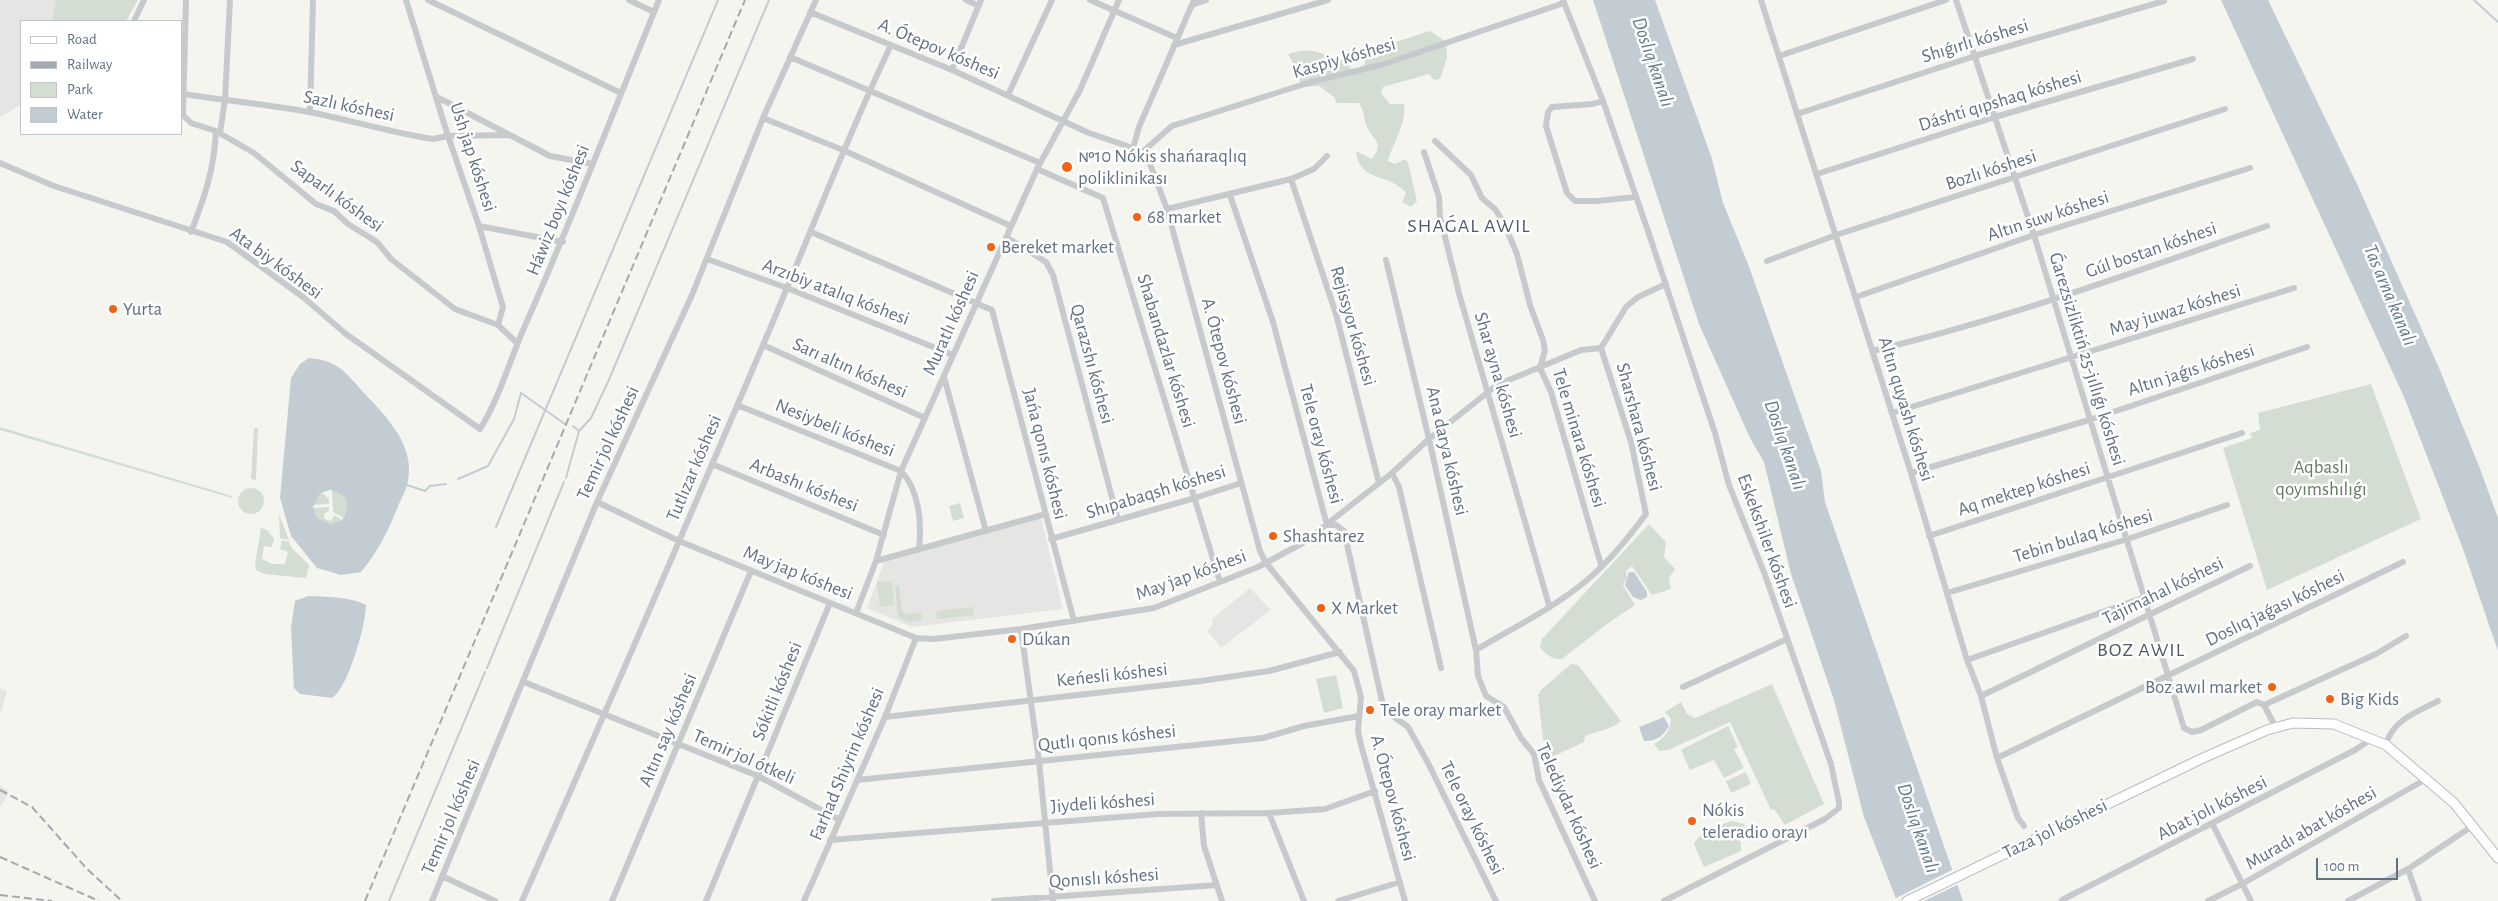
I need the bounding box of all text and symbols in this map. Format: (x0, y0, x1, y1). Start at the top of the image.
street label: A. Ótepov kóshesi (875, 13, 1003, 85)
water label: Doslıq kanalı (1626, 14, 1680, 110)
street label: Shıǵırlı kóshesi (1919, 14, 2031, 68)
legend (20, 20, 182, 135)
text: Road (67, 32, 97, 47)
street label: Kaspiy kóshesi (1290, 32, 1398, 84)
text: Railway (67, 57, 112, 72)
street label: Dáshti qıpshaq kóshesi (1916, 65, 2084, 137)
text: Park (67, 82, 93, 97)
street label: Sazlı kóshesi (301, 85, 397, 127)
street label: Ush jap kóshesi (445, 99, 501, 215)
text: Water (67, 107, 103, 122)
street label: Háwiz boyı kóshesi (521, 141, 595, 279)
place label: №10 Nókis shańaraqlıq poliklinikası (1078, 145, 1247, 189)
street label: Bozlı kóshesi (1943, 145, 2039, 195)
street label: Saparlı kóshesi (286, 155, 388, 237)
marker: №10 Nókis shańaraqlıq poliklinikası (1060, 160, 1074, 174)
street label: Altın suw kóshesi (1984, 186, 2112, 246)
place label: 68 market (1147, 206, 1221, 228)
marker: 68 market (1131, 211, 1143, 223)
district label: SHAǴAL AWIL (1406, 214, 1532, 238)
street label: Gúl bostan kóshesi (2082, 217, 2220, 283)
street label: Ata biy kóshesi (225, 222, 327, 304)
place label: Bereket market (1001, 236, 1114, 258)
marker: Bereket market (985, 241, 997, 253)
water label: Tas arna kanalı (2358, 241, 2422, 349)
street label: Ǵarezsizliktiń 25-jıllıǵı kóshesi (2044, 250, 2130, 468)
street label: Arzıbiy atalıq kóshesi (759, 253, 913, 331)
street label: Rejissyor kóshesi (1325, 263, 1381, 389)
street label: Muratlı kóshesi (918, 267, 984, 379)
street label: Shabandazlar kóshesi (1132, 271, 1200, 431)
street label: May juwaz kóshesi (2107, 279, 2243, 341)
street label: A. Ótepov kóshesi (1196, 295, 1252, 427)
place label: Yurta (123, 298, 162, 320)
street label: Qarazshı kóshesi (1065, 302, 1119, 426)
marker: Yurta (107, 303, 119, 315)
street label: Shar ayna kóshesi (1469, 309, 1527, 441)
street label: Sarı altın kóshesi (789, 333, 911, 403)
street label: Altın quyash kóshesi (1873, 334, 1939, 484)
street label: Altın jaǵıs kóshesi (2125, 339, 2257, 401)
street label: Sharshara kóshesi (1611, 360, 1667, 494)
street label: Tele minara kóshesi (1547, 366, 1611, 510)
street label: Temir jol kóshesi (572, 382, 644, 504)
street label: Tele oray kóshesi (1294, 382, 1348, 506)
street label: Ana darya kóshesi (1421, 384, 1473, 518)
street label: Jańa qonıs kóshesi (1018, 386, 1072, 522)
street label: Nesiybeli kóshesi (772, 394, 898, 462)
water label: Doslıq kanalı (1758, 397, 1812, 493)
street label: Tutlızar kóshesi (661, 411, 727, 525)
street label: Arbashı kóshesi (746, 453, 862, 517)
park label: Aqbaslı qoyımshılıǵı (2275, 456, 2367, 500)
street label: Aq mektep kóshesi (1955, 457, 2093, 521)
street label: Shıpabaqsh kóshesi (1083, 460, 1229, 524)
street label: Eskekshiler kóshesi (1732, 471, 1802, 611)
street label: Tebin bulaq kóshesi (2010, 504, 2156, 568)
place label: Shashtarez (1283, 525, 1365, 547)
marker: Shashtarez (1267, 530, 1279, 542)
street label: May jap kóshesi (740, 541, 856, 605)
street label: May jap kóshesi (1133, 544, 1249, 606)
street label: Tajimahal kóshesi (2099, 552, 2227, 630)
street label: Doslıq jaǵası kóshesi (2202, 564, 2348, 652)
place label: X Market (1331, 597, 1398, 619)
marker: X Market (1315, 602, 1327, 614)
place label: Dúkan (1022, 628, 1071, 650)
marker: Dúkan (1006, 633, 1018, 645)
street label: Sókitli kóshesi (747, 638, 807, 744)
district label: BOZ AWIL (2096, 638, 2186, 662)
street label: Keńesli kóshesi (1055, 658, 1169, 692)
street label: Altın say kóshesi (634, 670, 702, 790)
place label: Boz awıl market (2145, 676, 2262, 698)
marker: Boz awıl market (2266, 681, 2278, 693)
street label: Farhad Shiyrin kóshesi (804, 684, 890, 844)
place label: Big Kids (2340, 688, 2399, 710)
marker: Big Kids (2324, 693, 2336, 705)
place label: Tele oray market (1380, 699, 1501, 721)
marker: Tele oray market (1364, 704, 1376, 716)
street label: Qutlı qonıs kóshesi (1037, 719, 1177, 757)
street label: Temir jol ótkeli (689, 724, 799, 790)
street label: A. Ótepov kóshesi (1365, 732, 1421, 864)
street label: Telediydar kóshesi (1531, 740, 1607, 872)
street label: Temir jol kóshesi (416, 756, 486, 878)
street label: Tele oray kóshesi (1435, 758, 1509, 878)
street label: Abat jolı kóshesi (2153, 770, 2271, 846)
water label: Doslıq kanalı (1891, 780, 1945, 876)
street label: Muradı abat kóshesi (2241, 781, 2381, 875)
street label: Jiydeli kóshesi (1050, 788, 1156, 818)
street label: Taza jol kóshesi (1999, 794, 2111, 864)
place label: Nókis teleradio orayı (1702, 799, 1808, 843)
marker: Nókis teleradio orayı (1686, 815, 1698, 827)
scale bar (2318, 848, 2400, 880)
text: 100 m (2324, 859, 2359, 874)
street label: Qonıslı kóshesi (1048, 863, 1160, 893)

